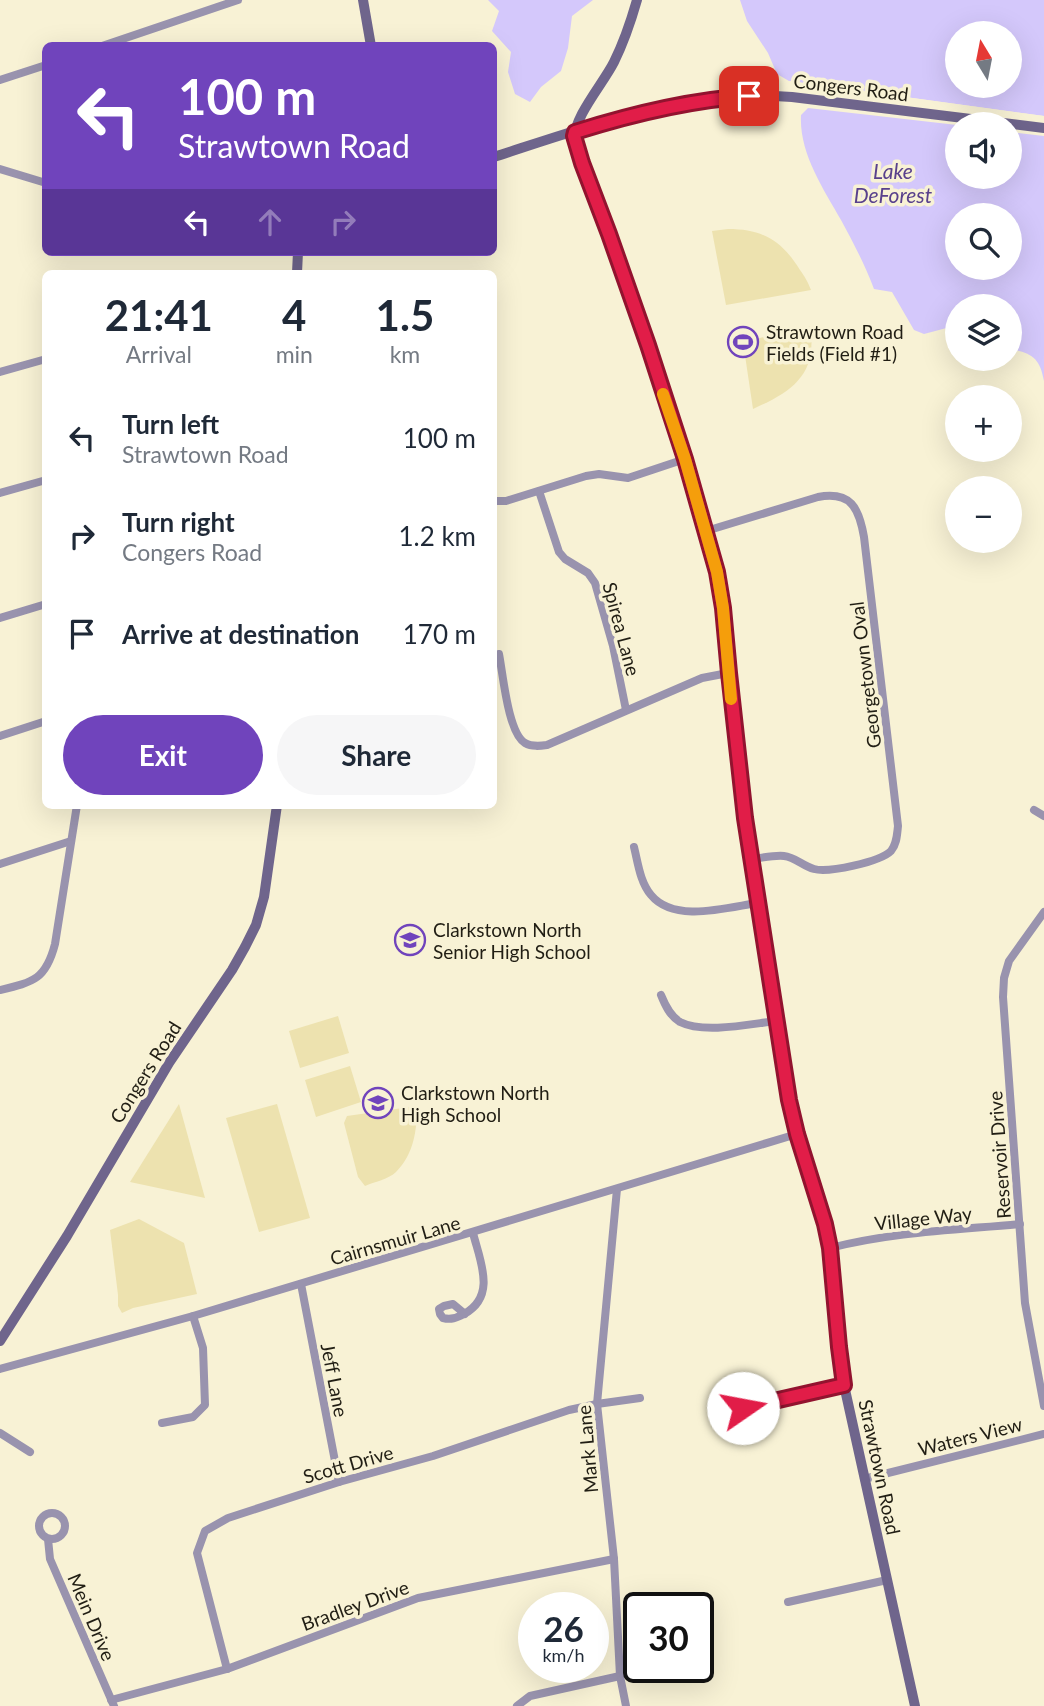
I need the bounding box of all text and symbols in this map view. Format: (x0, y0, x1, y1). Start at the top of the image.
north arrow (945, 21, 1022, 98)
map controls (945, 21, 1022, 553)
pin (719, 66, 779, 126)
text: 100 m (178, 67, 316, 125)
street label: Congers Road (792, 69, 910, 105)
icon: left (63, 70, 154, 161)
icon: arrive (730, 77, 768, 115)
button: sound (945, 112, 1022, 189)
text: Strawtown Road (178, 126, 410, 165)
water label: Lake DeForest (854, 158, 933, 207)
icon: left (178, 203, 216, 241)
icon: ahead (251, 203, 289, 241)
icon: right (324, 203, 362, 241)
button: search (945, 203, 1022, 280)
text: 21:41 (105, 290, 213, 340)
text: 4 (282, 290, 306, 340)
text: 1.5 (376, 290, 434, 340)
button: layers (945, 294, 1022, 371)
place label: Strawtown Road Fields (Field #1) (766, 320, 904, 365)
sports icon: Strawtown Road Fields (Field #1) (726, 325, 760, 359)
text: Arrival (126, 340, 192, 368)
text: min (276, 340, 313, 368)
text: km (390, 340, 420, 368)
button: + (945, 385, 1022, 462)
text: Turn left (122, 408, 219, 440)
icon: left (63, 419, 101, 457)
text: 100 m (403, 422, 476, 454)
text: Strawtown Road (122, 440, 289, 468)
button: − (945, 476, 1022, 553)
text: Turn right (122, 506, 235, 538)
icon: right (63, 517, 101, 555)
text: 1.2 km (398, 520, 476, 552)
text: Congers Road (122, 538, 262, 566)
street label: Spirea Lane (598, 580, 646, 678)
street label: Georgetown Oval (845, 600, 885, 750)
icon: arrive (63, 615, 101, 653)
text: Arrive at destination (122, 618, 359, 650)
text: 170 m (403, 618, 476, 650)
button: Exit (63, 715, 263, 795)
button: Share (277, 715, 476, 795)
place label: Clarkstown North Senior High School (433, 918, 591, 963)
school or university icon: Clarkstown North Senior High School (393, 923, 427, 957)
street label: Congers Road (105, 1017, 185, 1127)
place label: Clarkstown North High School (401, 1081, 550, 1126)
school or university icon: Clarkstown North High School (361, 1086, 395, 1120)
street label: Reservoir Drive (983, 1090, 1015, 1220)
street label: Village Way (873, 1201, 973, 1235)
street label: Cairnsmuir Lane (327, 1210, 463, 1270)
street label: Jeff Lane (317, 1341, 353, 1419)
position arrow (706, 1371, 780, 1445)
street label: Strawtown Road (854, 1397, 906, 1537)
street label: Mark Lane (572, 1404, 602, 1494)
street label: Waters View (916, 1412, 1024, 1460)
street label: Scott Drive (300, 1440, 396, 1488)
street label: Mein Drive (63, 1570, 121, 1664)
street label: Bradley Drive (298, 1575, 412, 1635)
speed limit sign: 30 (623, 1592, 714, 1683)
text: 26 (543, 1607, 584, 1649)
text: km/h (542, 1644, 585, 1666)

